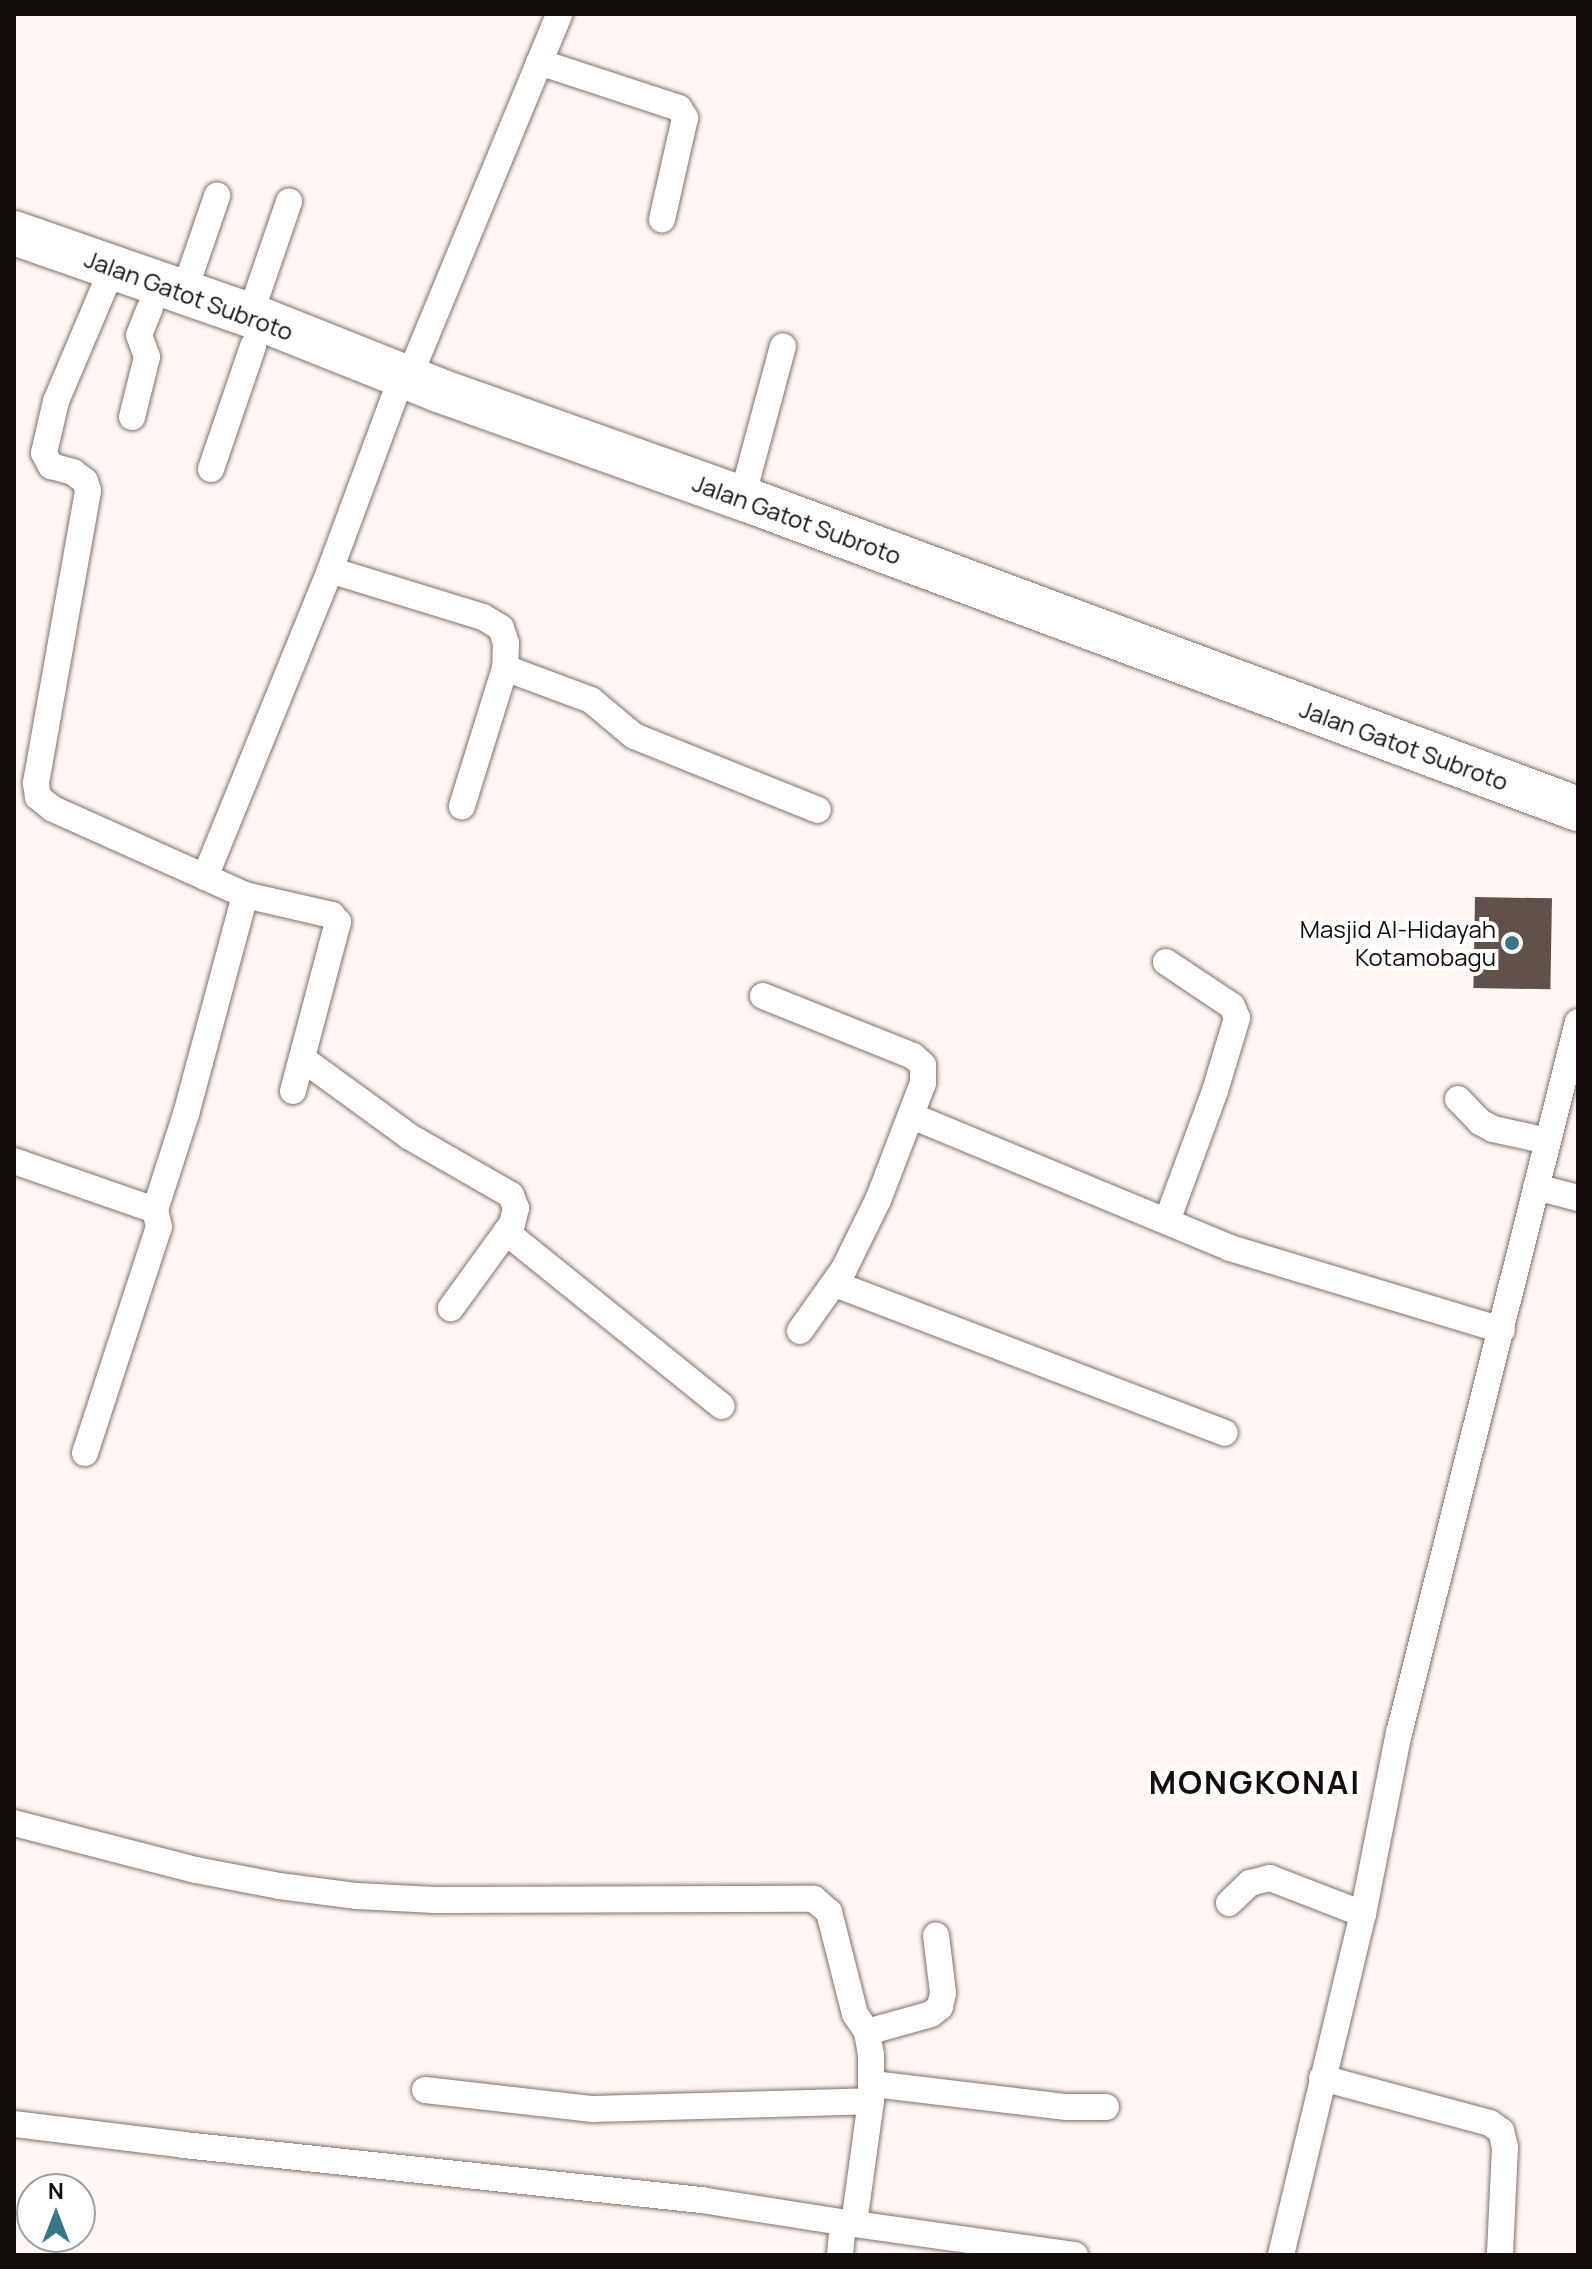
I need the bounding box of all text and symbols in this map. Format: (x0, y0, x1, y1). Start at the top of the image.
street label: Jalan Gatot Subroto (81, 244, 297, 346)
street label: Jalan Gatot Subroto (689, 468, 905, 570)
street label: Jalan Gatot Subroto (1296, 694, 1512, 796)
place label: Masjid Al-Hidayah Kotamobagu (1300, 915, 1496, 971)
marker: Masjid Al-Hidayah Kotamobagu (1503, 934, 1521, 952)
district label: MONGKONAI (1149, 1763, 1361, 1801)
north arrow (16, 2173, 96, 2253)
text: N (48, 2176, 64, 2206)

